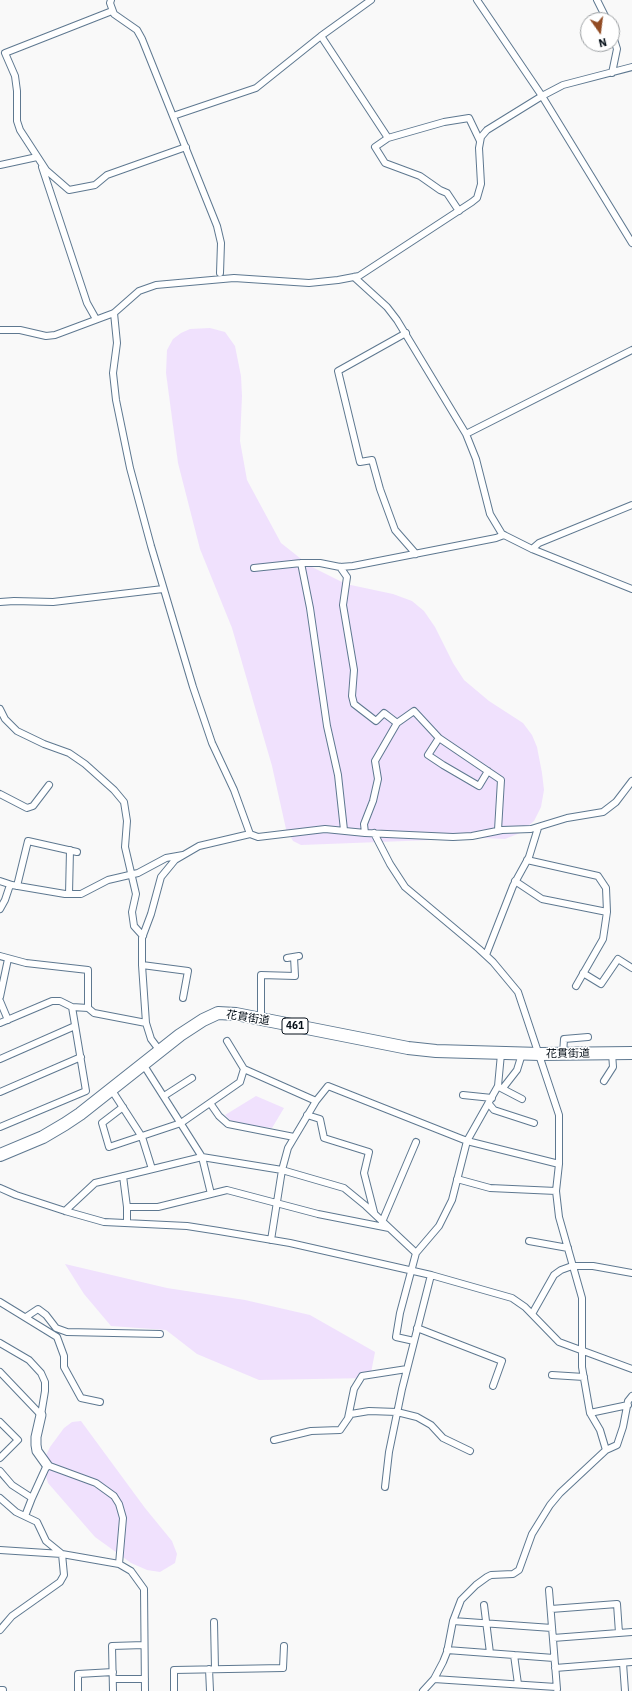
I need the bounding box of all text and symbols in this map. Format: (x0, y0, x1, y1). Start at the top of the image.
north arrow (580, 12, 620, 52)
text: N (597, 35, 608, 50)
street label: 花貫街道 (225, 1008, 271, 1028)
road number: 461 (282, 1018, 308, 1034)
street label: 花貫街道 (546, 1047, 590, 1061)

